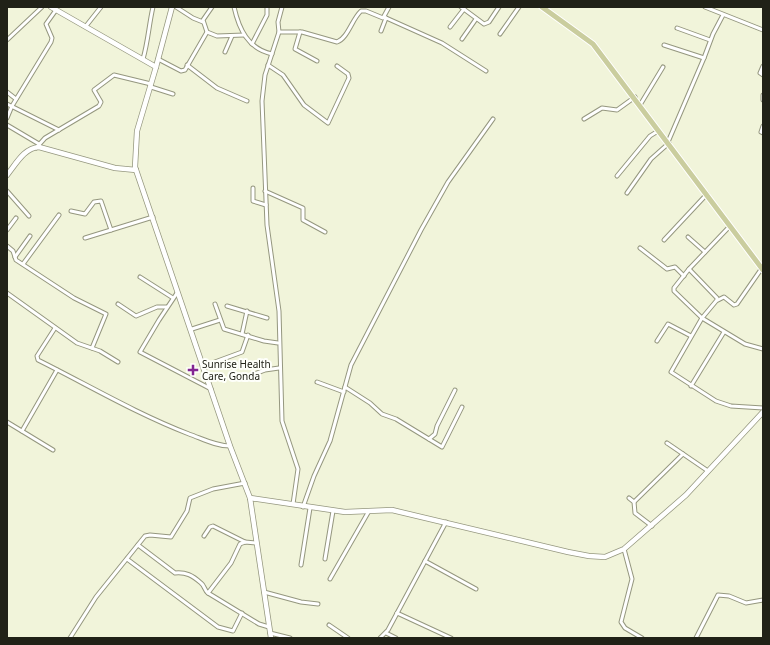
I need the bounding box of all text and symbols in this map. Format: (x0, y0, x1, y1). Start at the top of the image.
place label: Sunrise Health Care, Gonda (202, 357, 271, 383)
marker: Sunrise Health Care, Gonda (187, 364, 199, 376)

